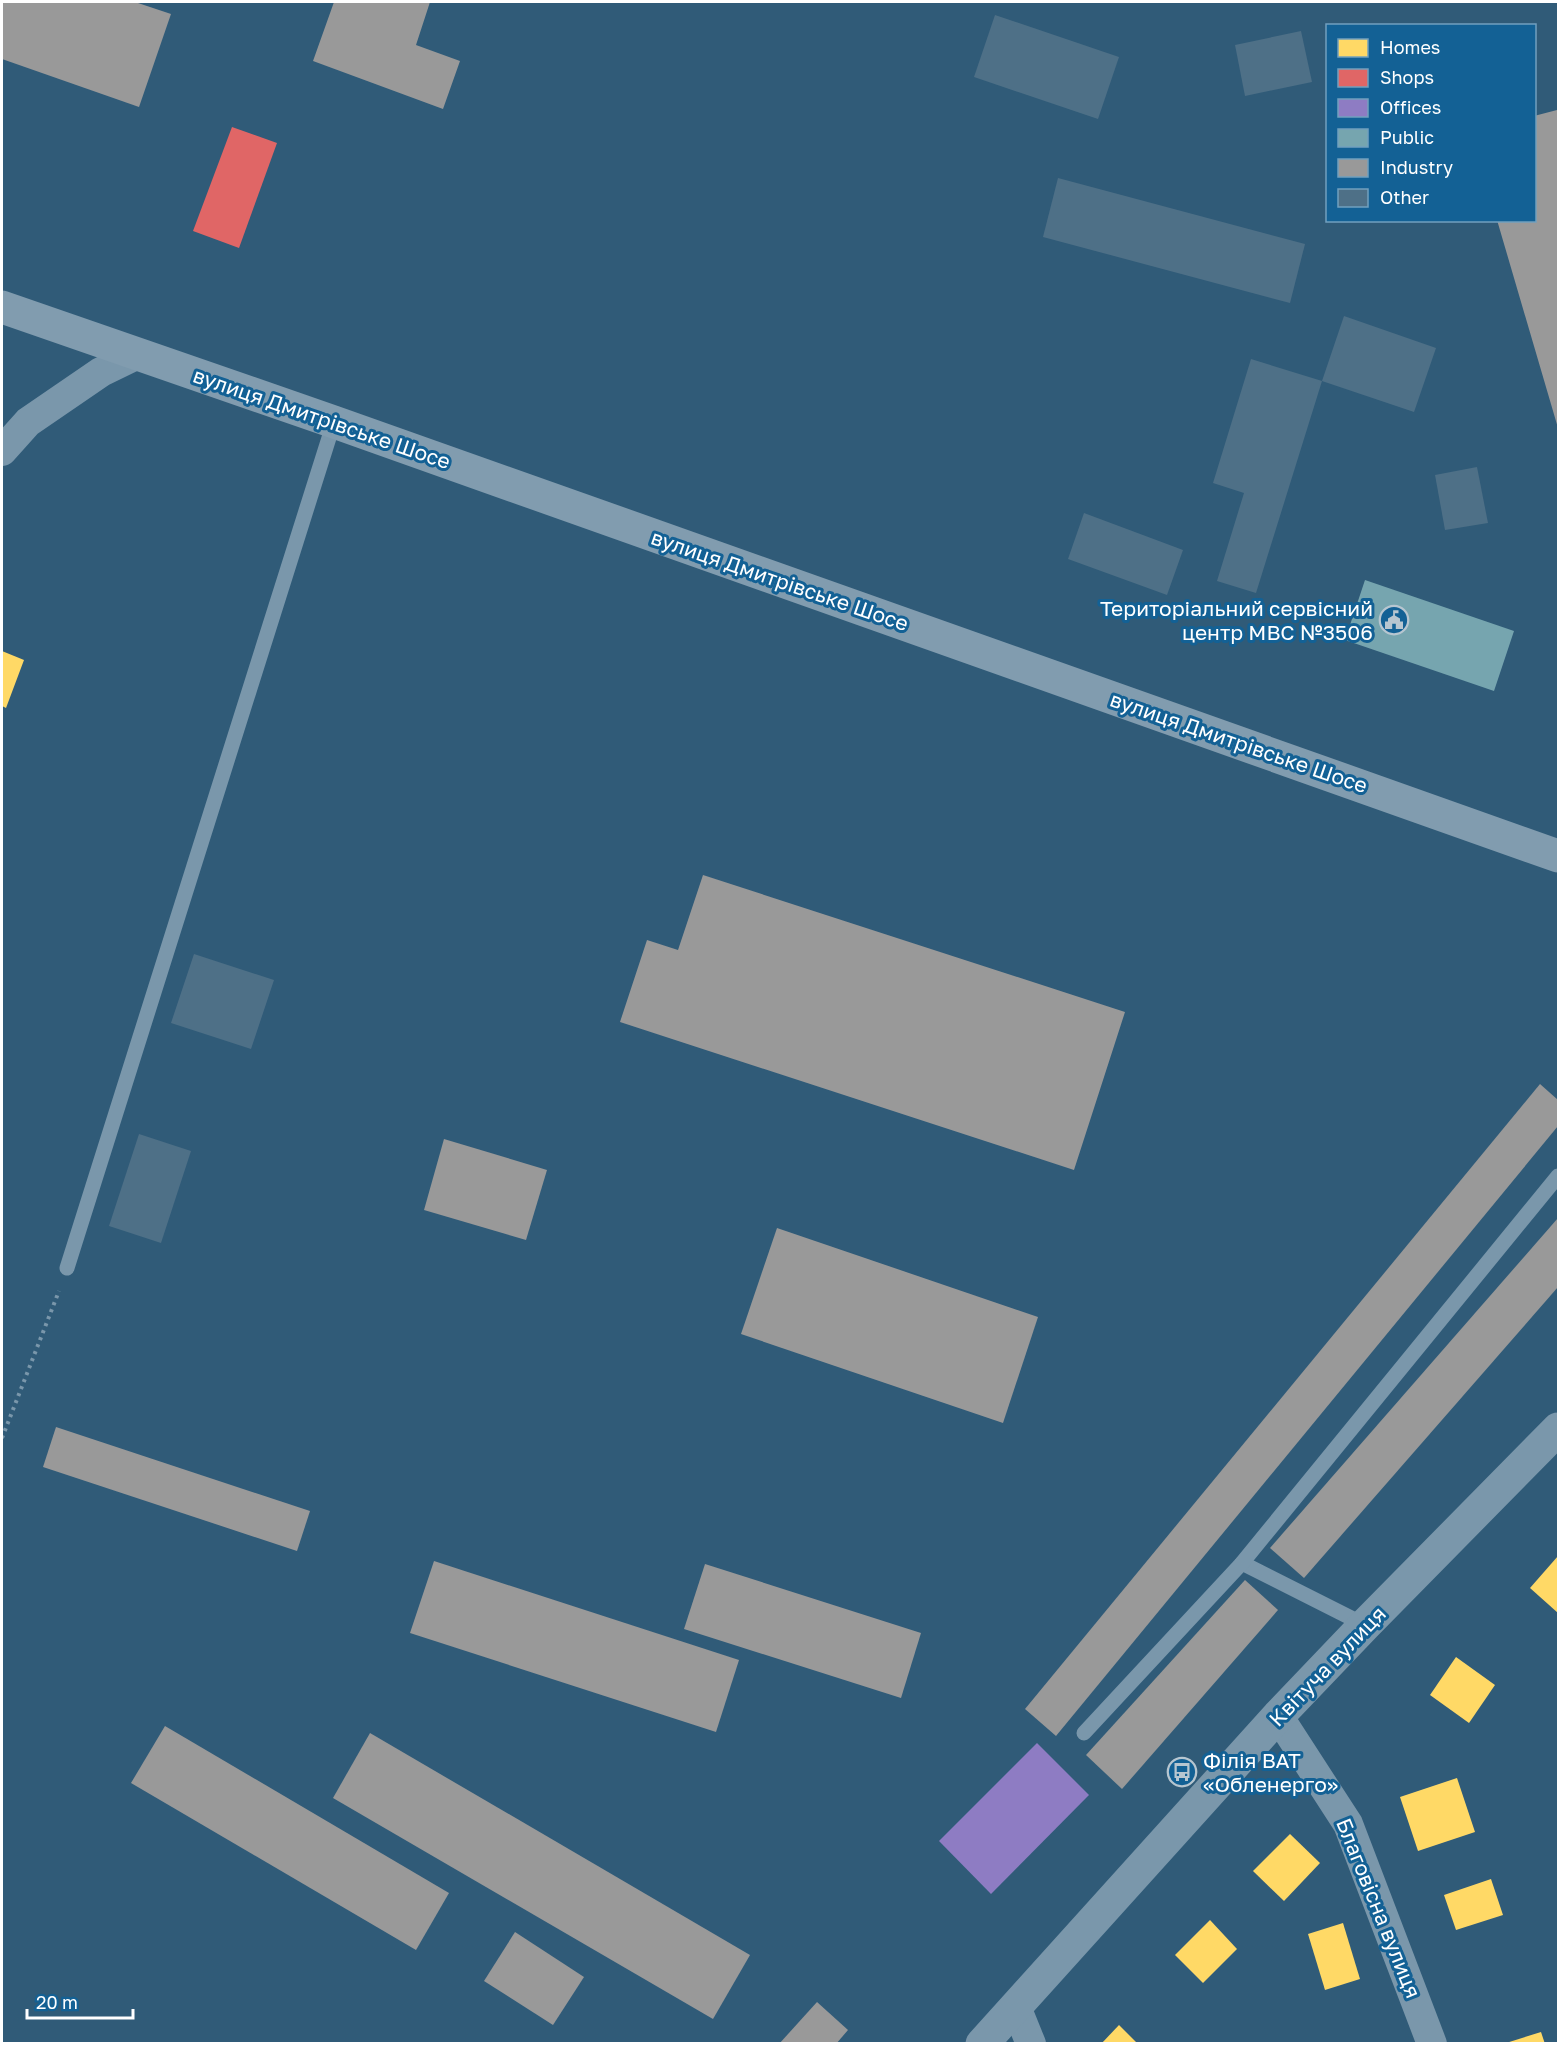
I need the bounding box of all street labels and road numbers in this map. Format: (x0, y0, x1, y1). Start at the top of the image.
street label: вулиця Дмитрівське Шосе (190, 362, 454, 474)
street label: вулиця Дмитрівське Шосе (648, 524, 912, 636)
street label: вулиця Дмитрівське Шосе (1107, 686, 1371, 798)
street label: Квітуча вулиця (1263, 1601, 1391, 1731)
street label: Благовісна вулиця (1331, 1814, 1427, 2002)

